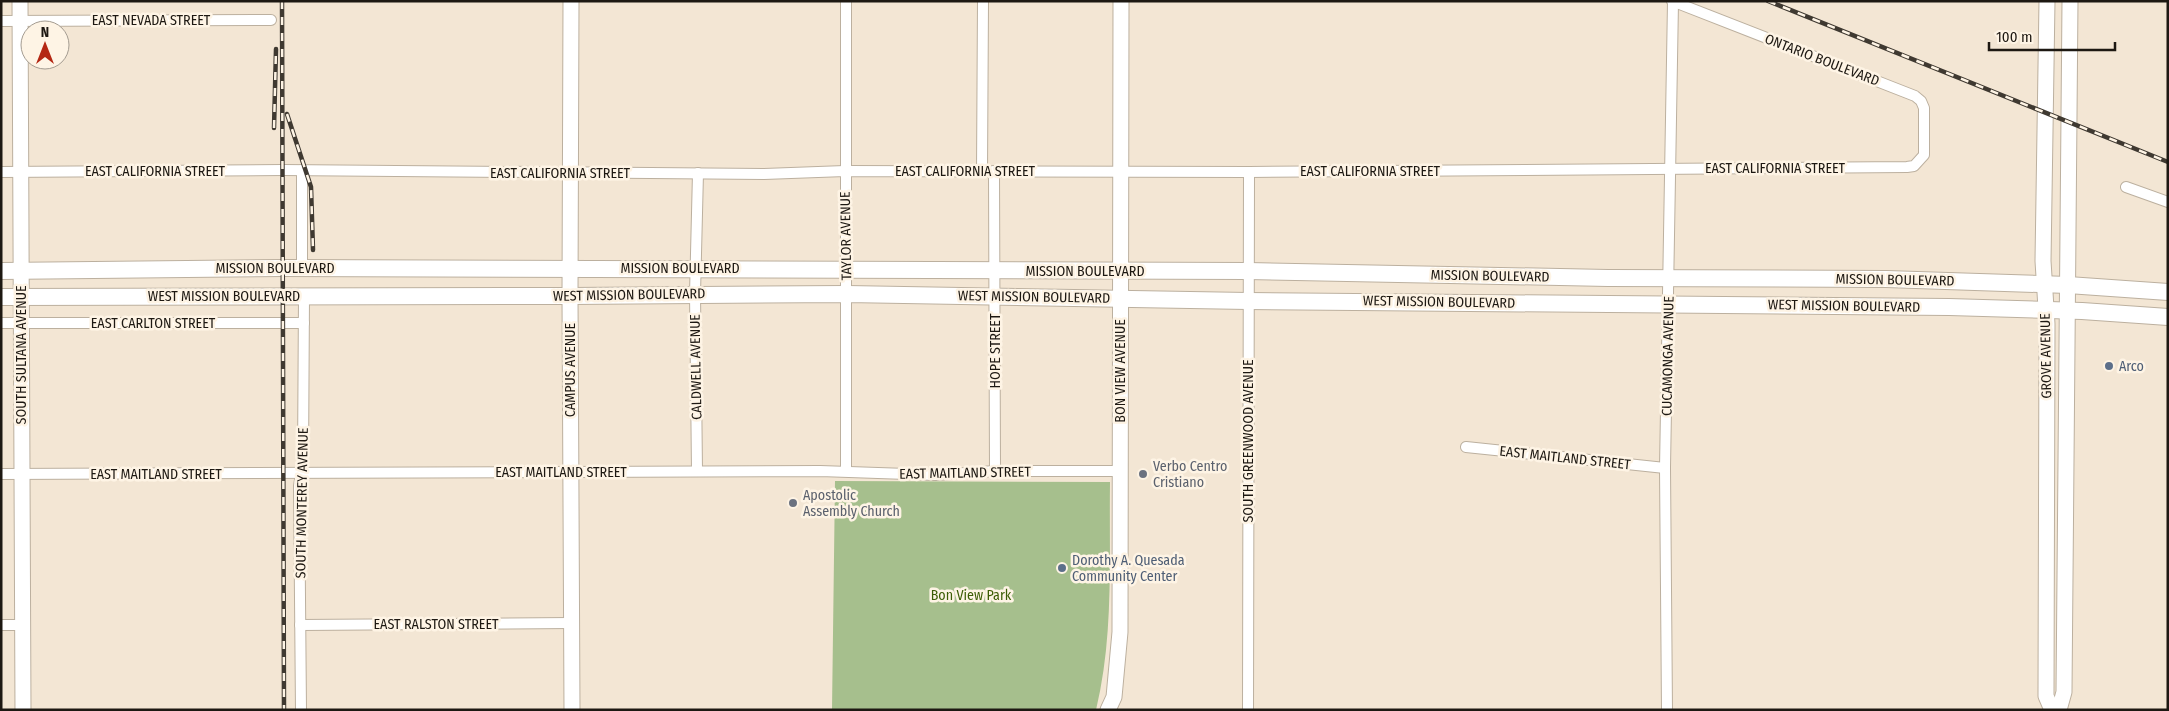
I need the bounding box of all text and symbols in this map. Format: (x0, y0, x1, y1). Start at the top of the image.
street label: EAST NEVADA STREET (92, 12, 211, 29)
north arrow (20, 20, 70, 70)
scale bar (1989, 20, 2115, 52)
text: N (41, 24, 49, 41)
text: 100 m (1996, 28, 2033, 46)
street label: ONTARIO BOULEVARD (1762, 30, 1882, 90)
street label: EAST CALIFORNIA STREET (1705, 160, 1846, 177)
street label: EAST CALIFORNIA STREET (85, 163, 226, 180)
street label: EAST CALIFORNIA STREET (895, 163, 1036, 180)
street label: EAST CALIFORNIA STREET (1300, 163, 1441, 180)
street label: EAST CALIFORNIA STREET (490, 165, 631, 182)
street label: TAYLOR AVENUE (837, 191, 855, 281)
street label: MISSION BOULEVARD (215, 260, 335, 277)
street label: MISSION BOULEVARD (620, 260, 740, 277)
street label: MISSION BOULEVARD (1025, 263, 1145, 280)
street label: MISSION BOULEVARD (1430, 266, 1550, 286)
street label: MISSION BOULEVARD (1835, 270, 1955, 290)
street label: SOUTH SULTANA AVENUE (13, 285, 30, 424)
street label: WEST MISSION BOULEVARD (553, 285, 705, 305)
street label: WEST MISSION BOULEVARD (958, 287, 1110, 307)
street label: WEST MISSION BOULEVARD (148, 288, 300, 305)
street label: WEST MISSION BOULEVARD (1363, 292, 1515, 312)
street label: CUCAMONGA AVENUE (1658, 296, 1678, 416)
street label: WEST MISSION BOULEVARD (1768, 296, 1920, 316)
street label: HOPE STREET (987, 313, 1004, 388)
street label: GROVE AVENUE (2037, 313, 2055, 399)
street label: CALDWELL AVENUE (687, 314, 705, 420)
street label: EAST CARLTON STREET (91, 315, 216, 332)
street label: BON VIEW AVENUE (1112, 319, 1129, 423)
street label: CAMPUS AVENUE (562, 322, 579, 417)
place label: Arco (2119, 358, 2144, 375)
street label: SOUTH GREENWOOD AVENUE (1240, 359, 1257, 523)
marker: Arco (2103, 360, 2115, 372)
street label: SOUTH MONTEREY AVENUE (292, 427, 312, 579)
street label: EAST MAITLAND STREET (1499, 443, 1632, 473)
place label: Verbo Centro Cristiano (1153, 458, 1227, 491)
street label: EAST MAITLAND STREET (899, 463, 1031, 483)
street label: EAST MAITLAND STREET (495, 464, 627, 481)
street label: EAST MAITLAND STREET (90, 466, 222, 483)
marker: Verbo Centro Cristiano (1137, 468, 1149, 480)
place label: Apostolic Assembly Church (803, 487, 900, 520)
marker: Apostolic Assembly Church (787, 497, 799, 509)
place label: Dorothy A. Quesada Community Center (1072, 552, 1185, 585)
marker: Dorothy A. Quesada Community Center (1056, 562, 1068, 574)
park label: Bon View Park (931, 587, 1012, 604)
street label: EAST RALSTON STREET (374, 616, 499, 633)

